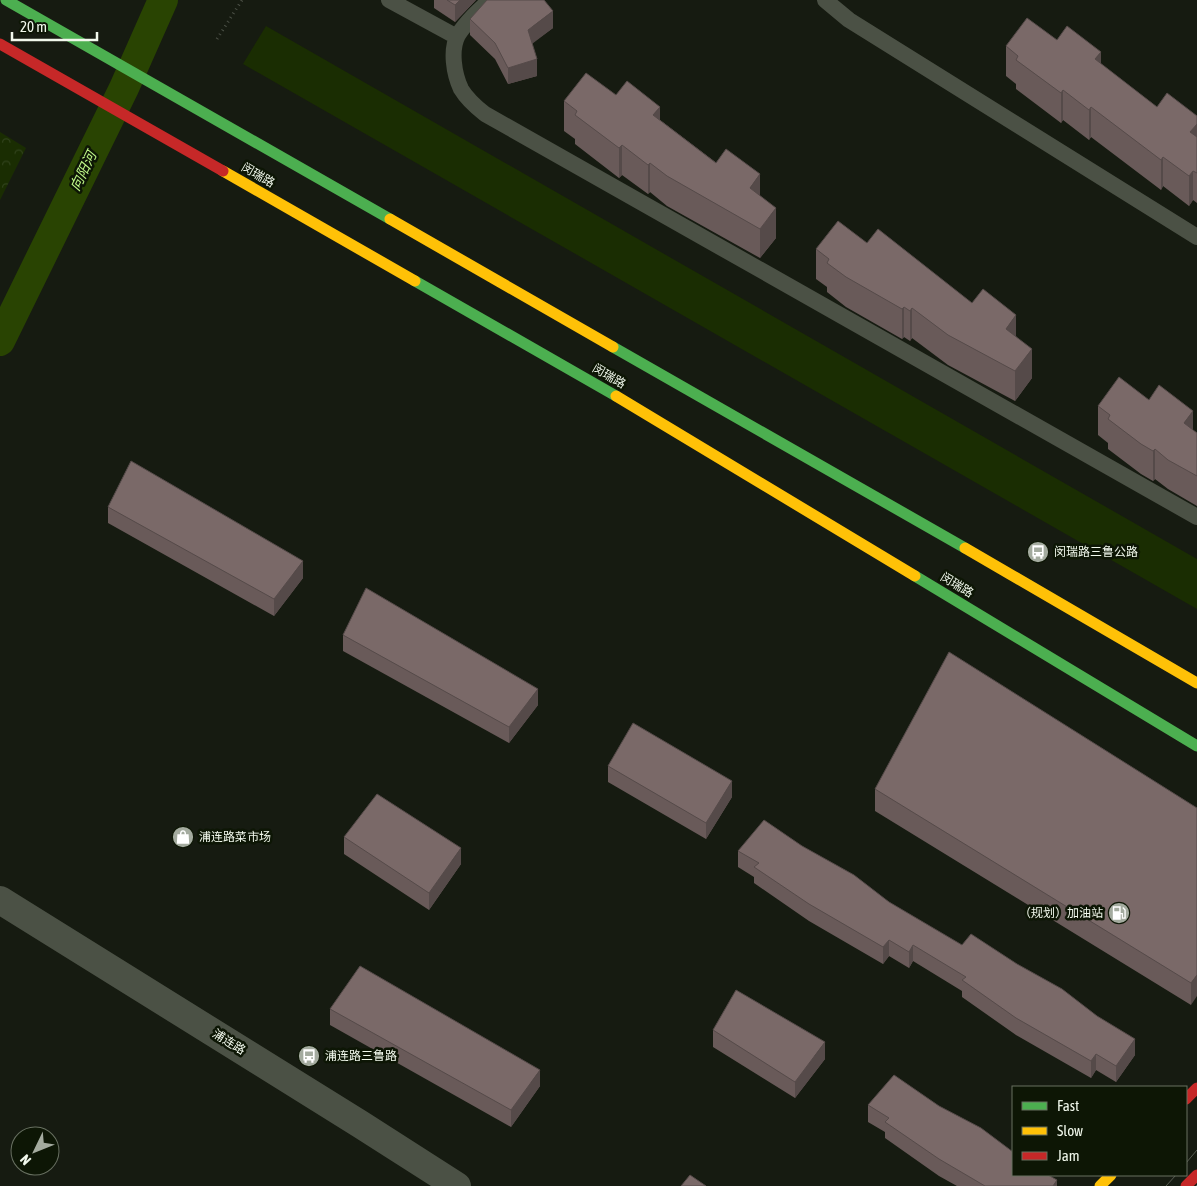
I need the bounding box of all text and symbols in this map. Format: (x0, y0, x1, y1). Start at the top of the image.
scale bar (12, 10, 98, 42)
text: 20 m (20, 18, 47, 35)
water label: 向阳河 (67, 146, 101, 193)
street label: 闵瑞路 (239, 160, 277, 190)
street label: 闵瑞路 (590, 361, 628, 391)
bus stop icon: 闵瑞路三鲁公路 (1026, 540, 1050, 564)
place label: 闵瑞路三鲁公路 (1054, 545, 1138, 559)
street label: 闵瑞路 (938, 570, 976, 600)
shop icon: 浦连路菜市场 (171, 825, 195, 849)
place label: 浦连路菜市场 (199, 830, 271, 844)
fuel station icon: （规划）加油站 (1107, 901, 1131, 925)
place label: （规划）加油站 (1019, 906, 1103, 920)
street label: 浦连路 (210, 1027, 248, 1057)
bus stop icon: 浦连路三鲁路 (297, 1044, 321, 1068)
place label: 浦连路三鲁路 (325, 1049, 397, 1063)
legend (1012, 1086, 1187, 1176)
text: Fast (1057, 1097, 1079, 1114)
text: Slow (1057, 1122, 1083, 1139)
north arrow (10, 1126, 60, 1176)
text: Jam (1057, 1147, 1080, 1164)
text: N (17, 1151, 34, 1168)

